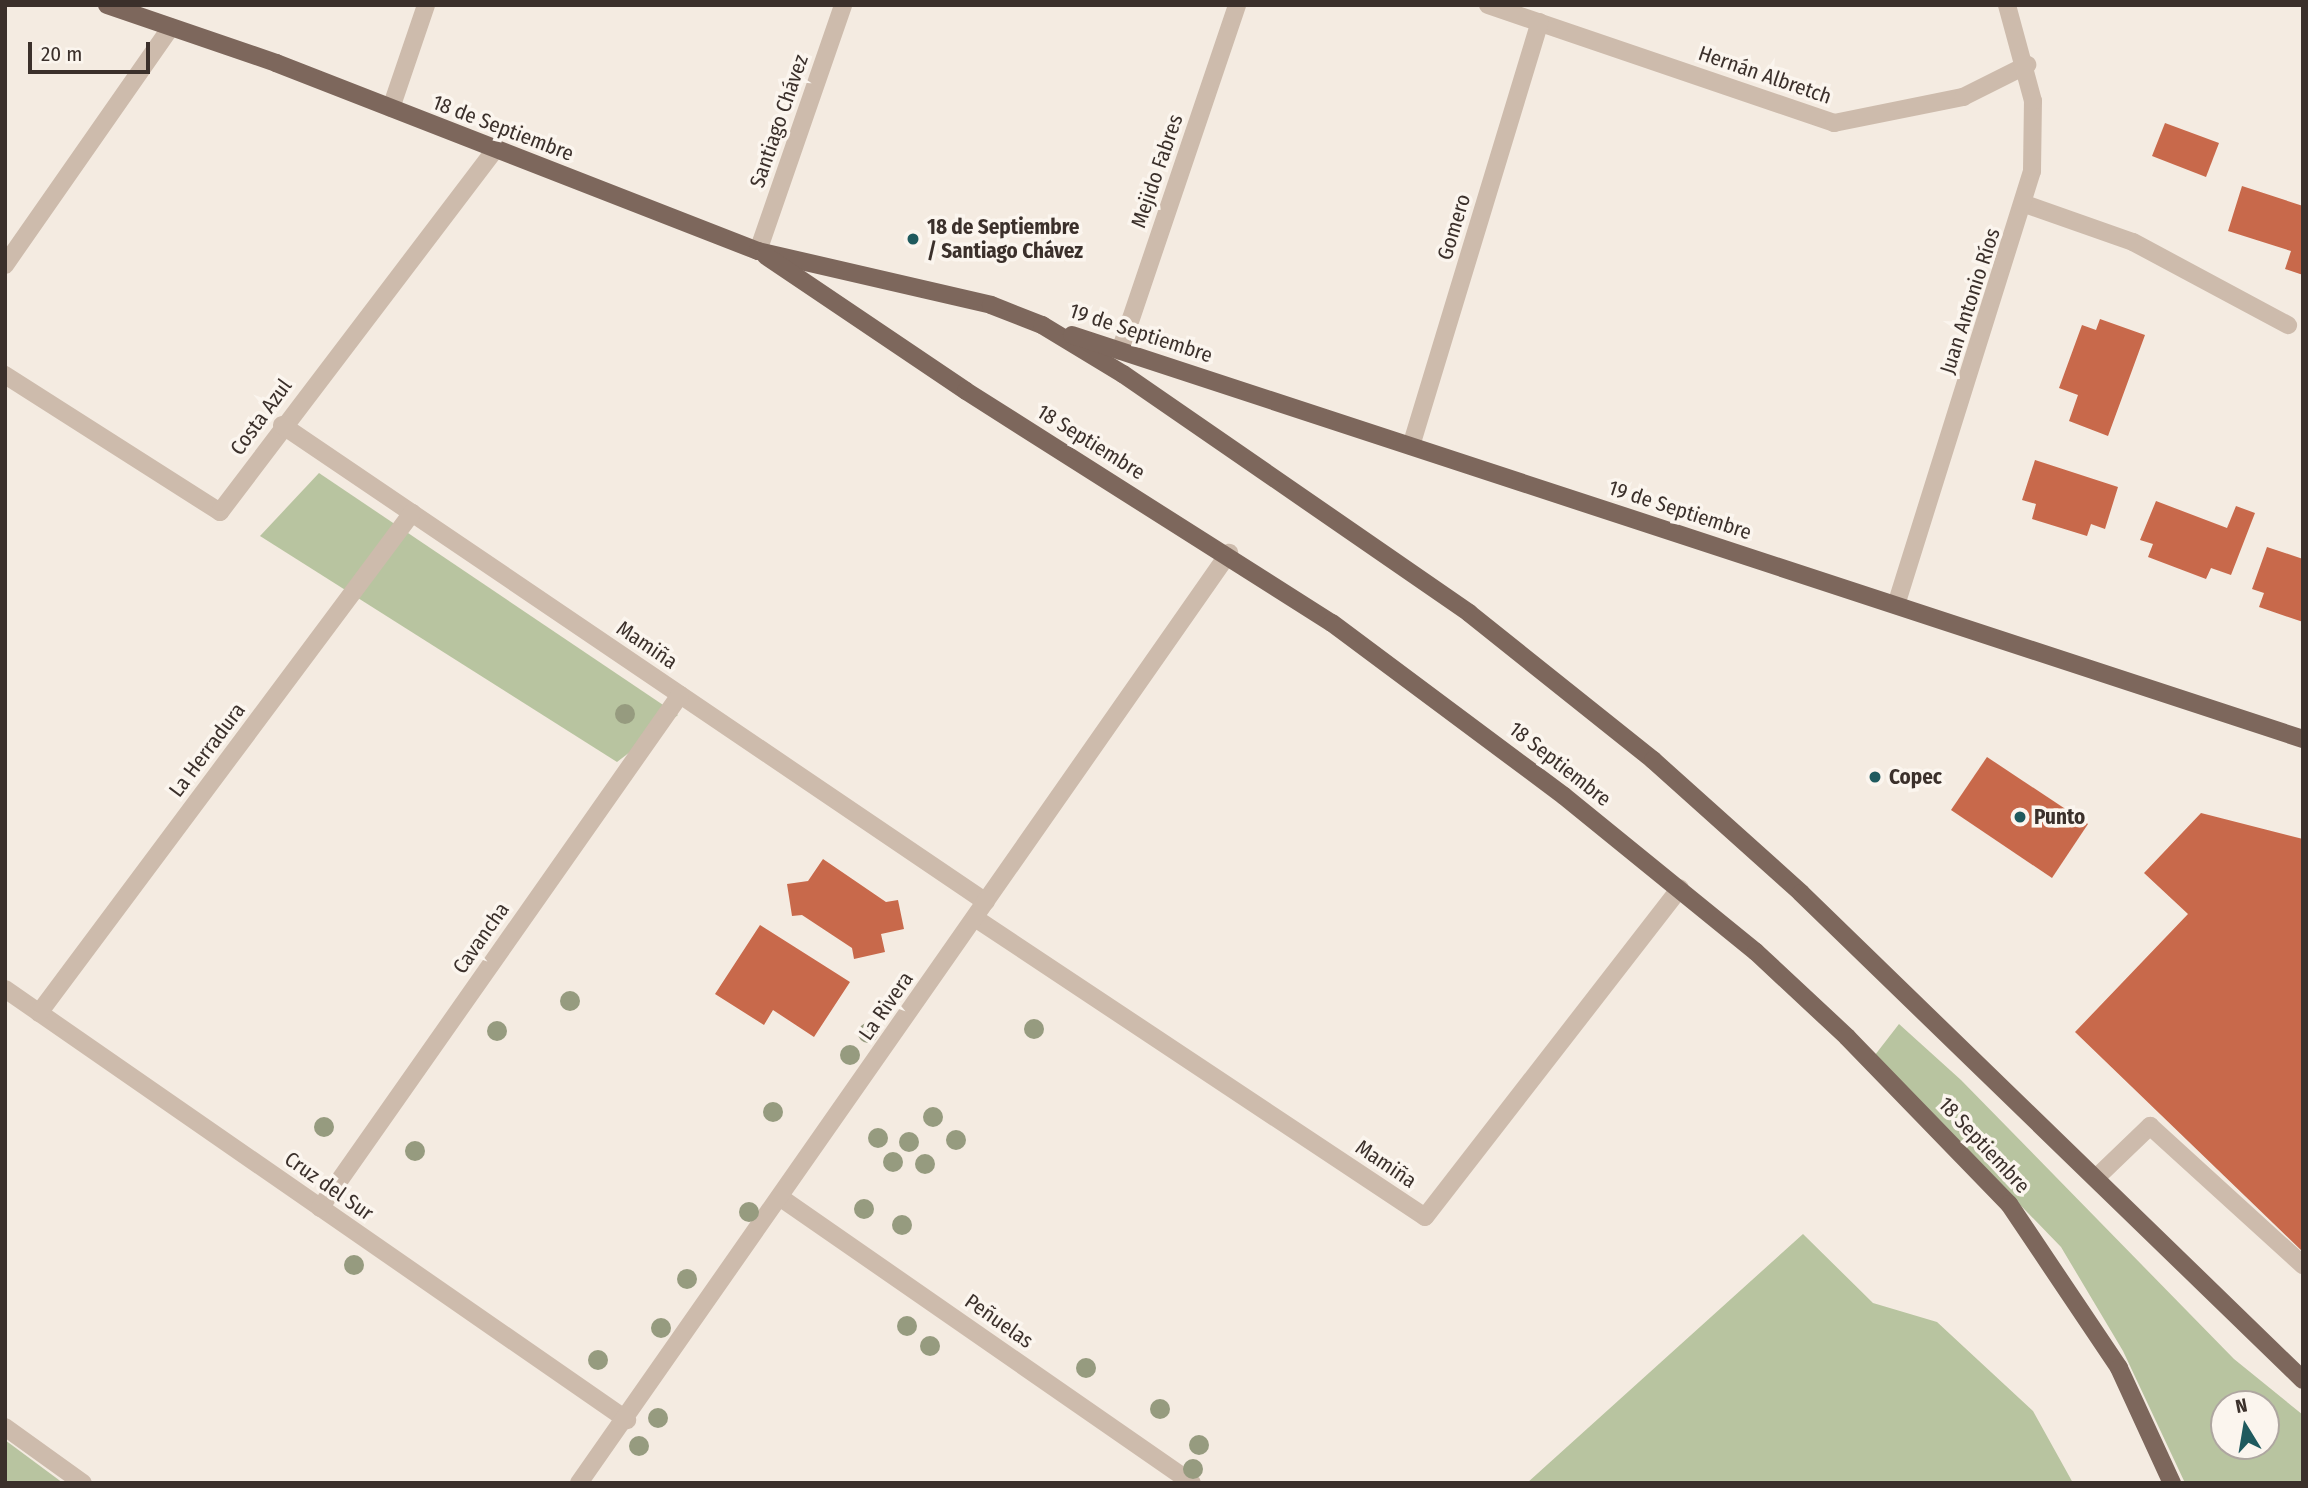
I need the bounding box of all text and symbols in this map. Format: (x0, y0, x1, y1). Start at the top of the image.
scale bar (32, 28, 154, 72)
street label: Hernán Albretch (1695, 40, 1835, 110)
text: 20 m (41, 41, 82, 67)
street label: Santiago Chávez (744, 51, 814, 191)
street label: 18 de Septiembre (429, 90, 577, 166)
street label: Mejido Fabres (1126, 111, 1188, 231)
street label: Gomero (1432, 191, 1476, 263)
place label: 18 de Septiembre / Santiago Chávez (927, 214, 1083, 264)
street label: Juan Antonio Ríos (1935, 225, 2005, 377)
marker: 18 de Septiembre / Santiago Chávez (905, 231, 921, 247)
street label: 19 de Septiembre (1066, 298, 1216, 368)
street label: Costa Azul (225, 374, 297, 460)
street label: 18 Septiembre (1032, 399, 1150, 485)
street label: 19 de Septiembre (1605, 475, 1755, 545)
street label: Mamiña (612, 616, 682, 674)
street label: La Herradura (164, 698, 250, 802)
street label: 18 Septiembre (1504, 716, 1616, 812)
place label: Copec (1889, 764, 1942, 790)
marker: Copec (1867, 769, 1883, 785)
place label: Punto (2034, 804, 2085, 830)
marker: Punto (2012, 809, 2028, 825)
street label: Cavancha (447, 898, 515, 978)
street label: La Rivera (853, 967, 919, 1045)
street label: 18 Septiembre (1933, 1092, 2035, 1198)
street label: Mamiña (1351, 1135, 1421, 1193)
street label: Cruz del Sur (280, 1146, 378, 1226)
street label: Peñuelas (960, 1288, 1038, 1354)
north arrow (2210, 1390, 2280, 1460)
text: N (2233, 1393, 2249, 1418)

